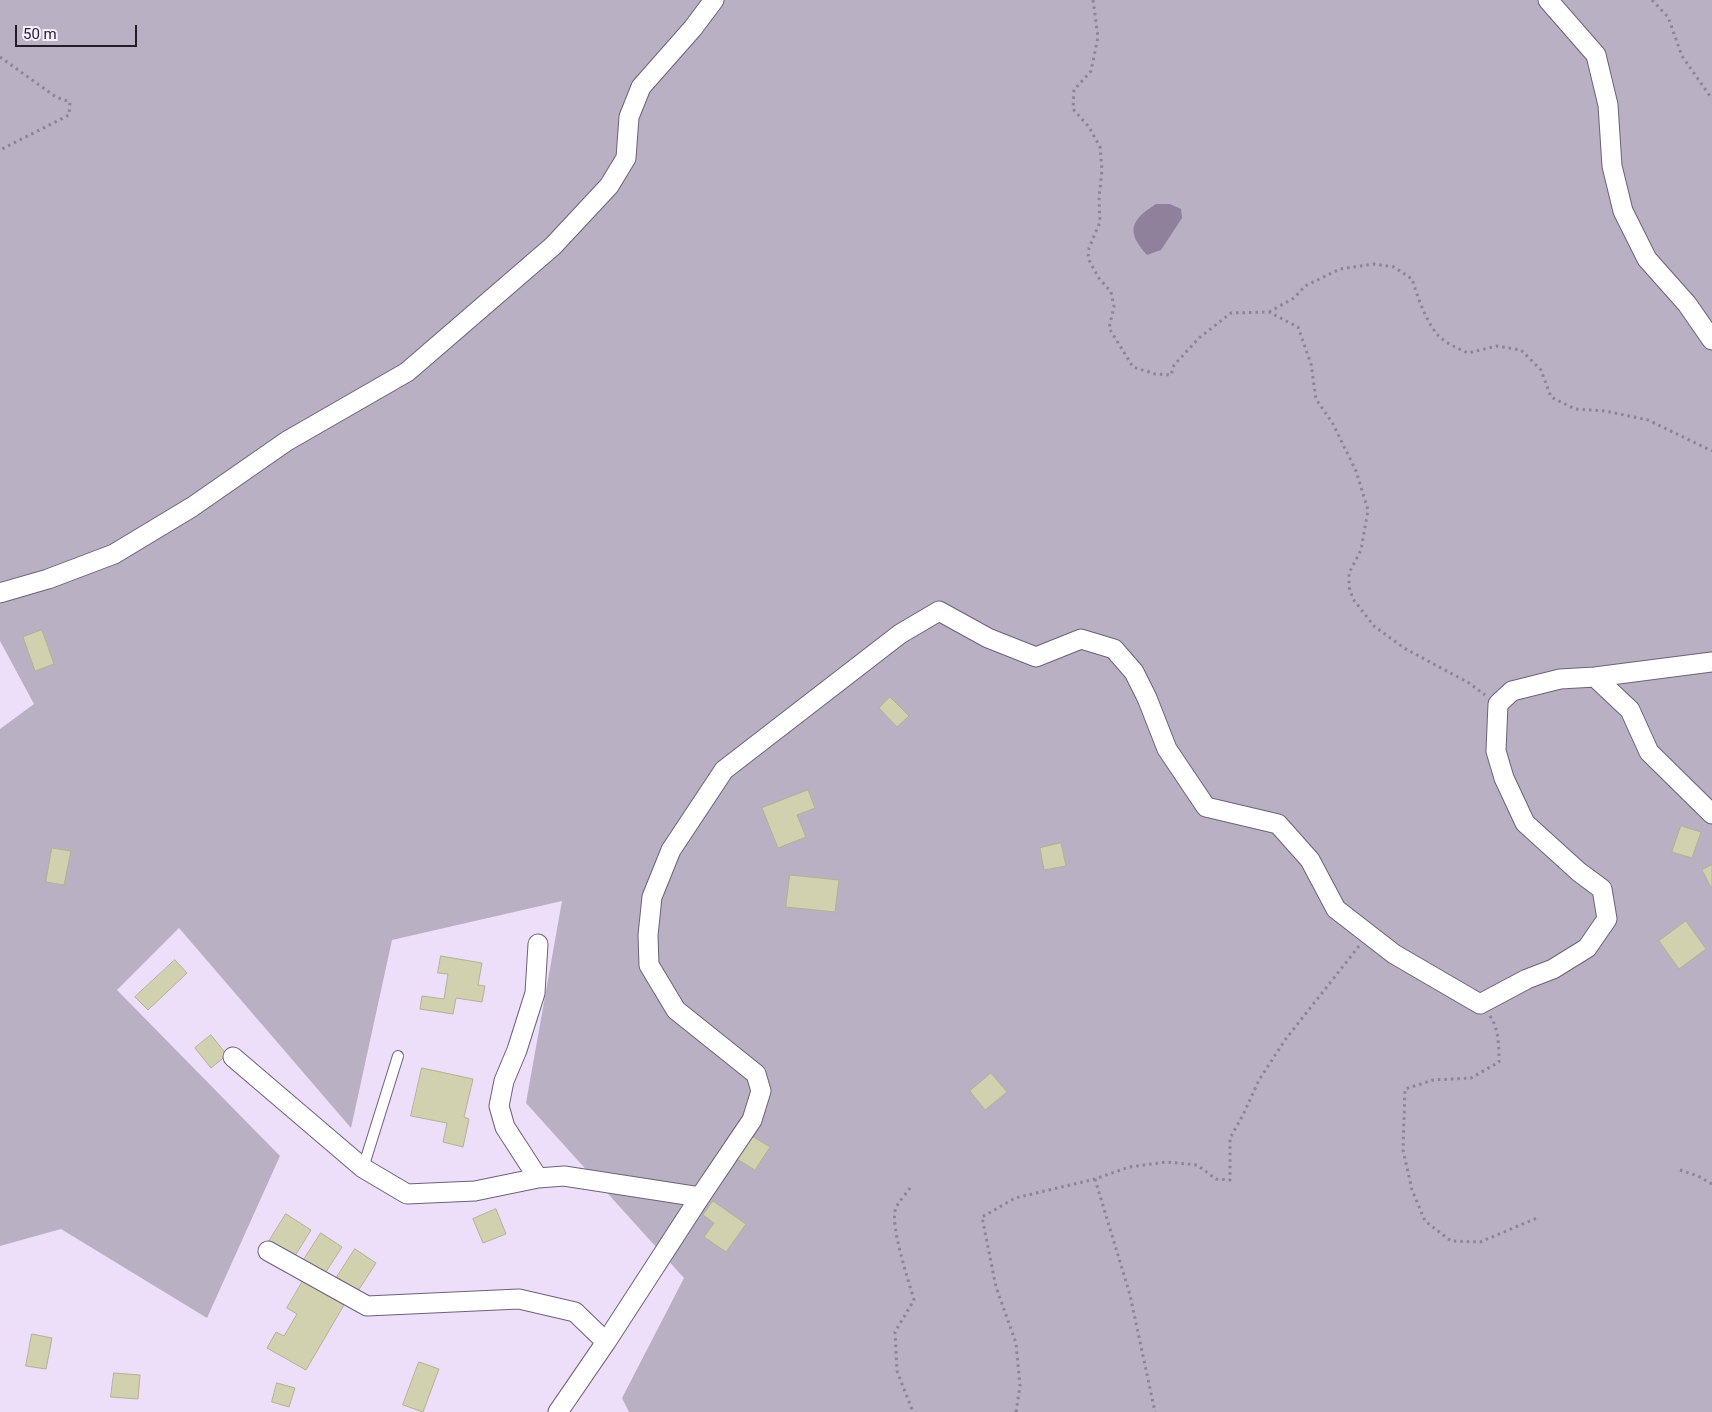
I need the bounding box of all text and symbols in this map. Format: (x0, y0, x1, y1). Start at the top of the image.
scale bar (18, 15, 140, 47)
text: 50 m (23, 25, 57, 43)

